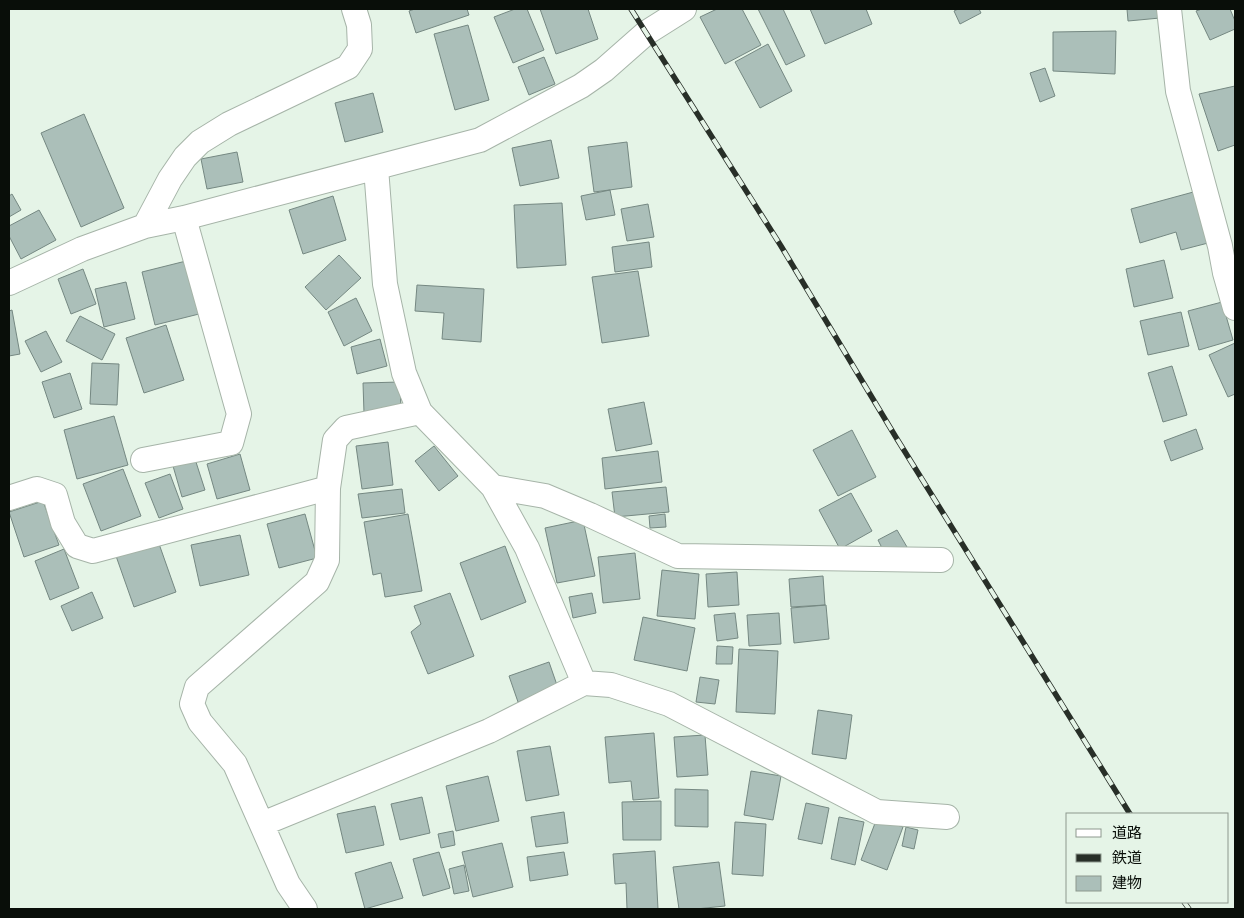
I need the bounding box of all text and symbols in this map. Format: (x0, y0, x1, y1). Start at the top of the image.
legend (1066, 813, 1229, 903)
text: 道路 (1112, 823, 1142, 842)
text: 鉄道 (1112, 848, 1142, 867)
text: 建物 (1112, 873, 1142, 892)

